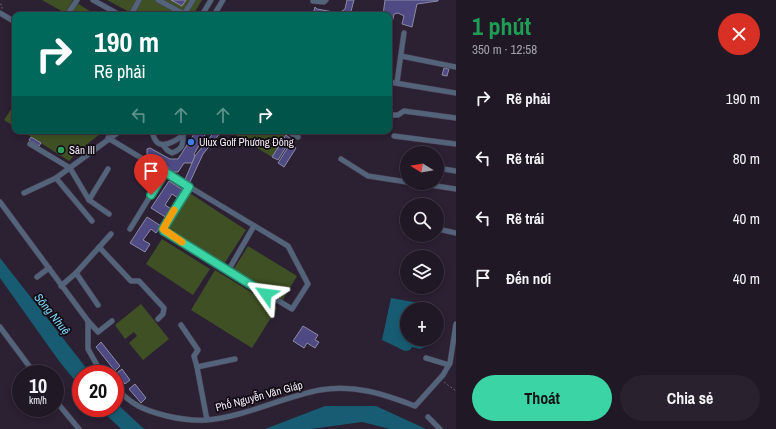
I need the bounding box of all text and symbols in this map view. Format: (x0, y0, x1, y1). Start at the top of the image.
text: 1 phút (472, 10, 531, 42)
button: close (718, 13, 760, 55)
text: 190 m (94, 23, 159, 61)
icon: right (28, 28, 80, 80)
text: 350 m · 12:58 (472, 41, 537, 58)
text: Rẽ phải (94, 59, 146, 84)
icon: right (472, 87, 494, 109)
text: Rẽ phải (506, 88, 550, 109)
text: 190 m (726, 88, 760, 109)
icon: left (128, 104, 150, 126)
icon: ahead (170, 104, 192, 126)
icon: ahead (212, 104, 234, 126)
icon: right (254, 104, 276, 126)
place label: Ulux Golf Phương Đông (199, 135, 294, 149)
marker: Ulux Golf Phương Đông (186, 137, 196, 147)
place label: Sân III (69, 143, 95, 157)
marker: Sân III (56, 145, 66, 155)
north arrow (400, 146, 444, 190)
map controls (400, 146, 444, 346)
icon: left (472, 147, 494, 169)
text: Rẽ trái (506, 148, 544, 169)
text: 80 m (733, 148, 760, 169)
pin (134, 154, 168, 195)
icon: arrive (140, 160, 162, 182)
button: search (400, 198, 444, 242)
icon: left (472, 207, 494, 229)
text: Rẽ trái (506, 208, 544, 229)
text: 40 m (733, 208, 760, 229)
button: layers (400, 250, 444, 294)
icon: arrive (472, 267, 494, 289)
text: Đến nơi (506, 268, 551, 289)
text: 40 m (733, 268, 760, 289)
position arrow (245, 273, 287, 315)
water label: Sông Nhuệ (30, 290, 74, 339)
button: + (400, 302, 444, 346)
speed limit sign: 20 (72, 365, 124, 417)
text: 10 (29, 372, 47, 399)
button: Thoát (472, 375, 612, 421)
button: Chia sẻ (620, 375, 760, 421)
street label: Phố Nguyễn Văn Giáp (214, 378, 304, 414)
text: km/h (29, 394, 47, 407)

